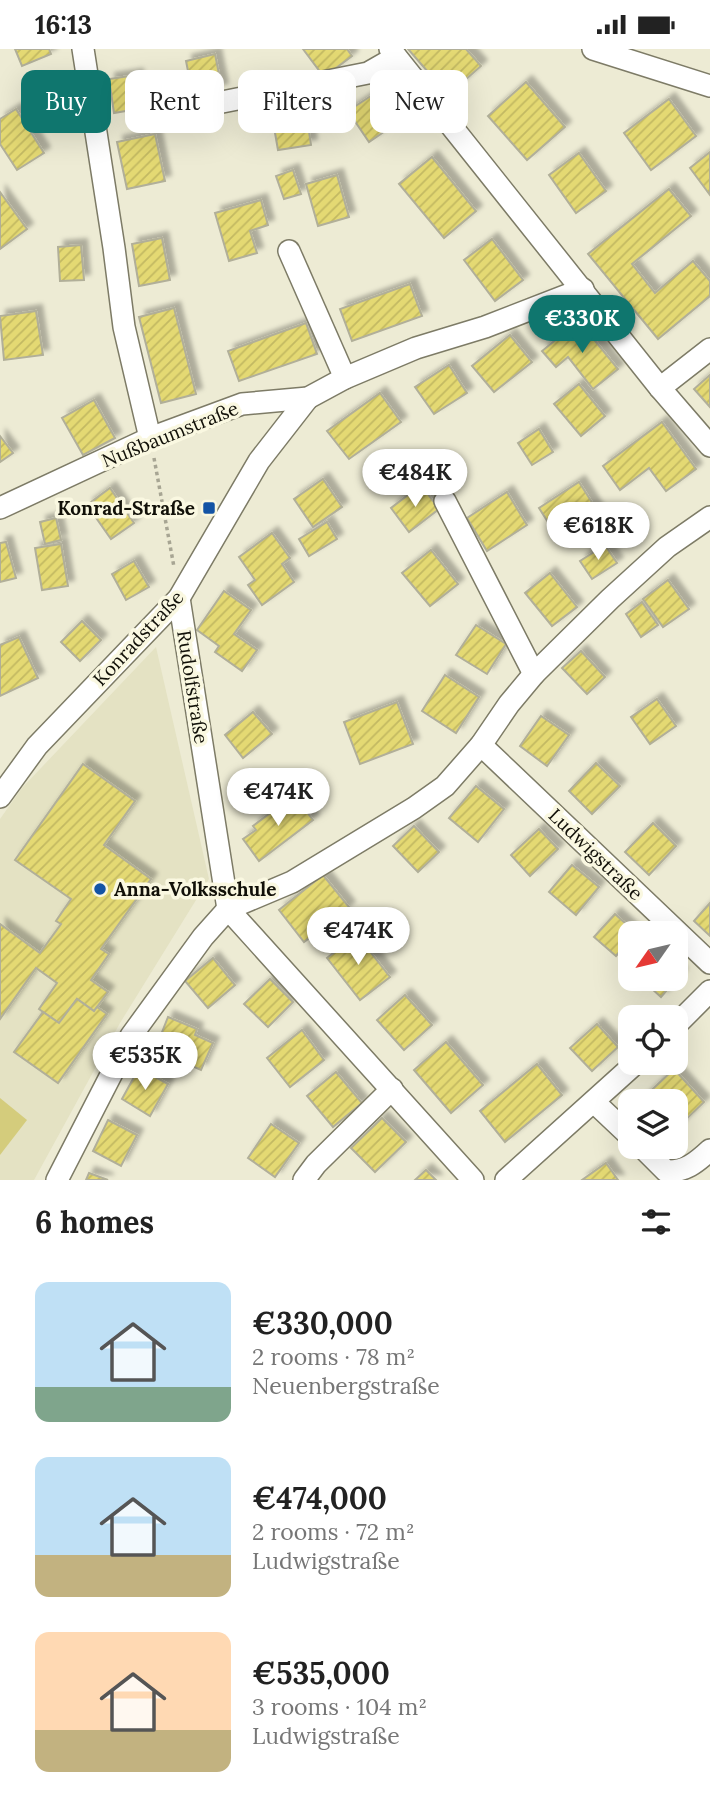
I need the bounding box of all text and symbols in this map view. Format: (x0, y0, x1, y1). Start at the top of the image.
text: 16:13 (35, 8, 92, 41)
chip: Buy (21, 70, 111, 133)
chip: Rent (125, 70, 224, 133)
chip: Filters (238, 70, 356, 133)
chip: New (370, 70, 468, 133)
pin: €330K (533, 295, 631, 355)
text: €330K (544, 303, 620, 332)
street label: Nußbaumstraße (98, 396, 242, 472)
pin: €484K (366, 449, 464, 509)
text: €484K (378, 457, 452, 486)
place label: Konrad-Straße (57, 496, 195, 520)
marker: Konrad-Straße (201, 500, 217, 516)
pin: €618K (549, 503, 647, 562)
text: €618K (563, 510, 633, 539)
street label: Konradstraße (88, 585, 188, 691)
street label: Rudolfstraße (172, 629, 214, 745)
pin: €474K (229, 769, 327, 828)
text: €474K (243, 776, 313, 805)
street label: Ludwigstraße (544, 803, 648, 905)
place label: Anna-Volksschule (114, 877, 276, 901)
marker: Anna-Volksschule (92, 881, 108, 897)
pin: €474K (309, 907, 407, 967)
text: €474K (323, 915, 393, 944)
north arrow (618, 921, 688, 991)
map controls (618, 921, 688, 1159)
button: locate (618, 1005, 688, 1075)
pin: €535K (96, 1033, 194, 1092)
text: €535K (109, 1040, 181, 1069)
button: layers (618, 1089, 688, 1159)
text: 6 homes (35, 1203, 154, 1241)
icon: filters (637, 1203, 675, 1241)
text: €330,000 (252, 1304, 393, 1342)
icon: home (91, 1310, 175, 1394)
text: 2 rooms · 78 m² (252, 1342, 415, 1371)
text: Neuenbergstraße (252, 1371, 440, 1400)
text: €474,000 (252, 1479, 387, 1517)
icon: home (91, 1485, 175, 1569)
text: 2 rooms · 72 m² (252, 1517, 415, 1546)
text: Ludwigstraße (252, 1546, 400, 1575)
text: €535,000 (252, 1654, 390, 1692)
icon: home (91, 1660, 175, 1744)
text: 3 rooms · 104 m² (252, 1692, 427, 1721)
text: Ludwigstraße (252, 1721, 400, 1750)

